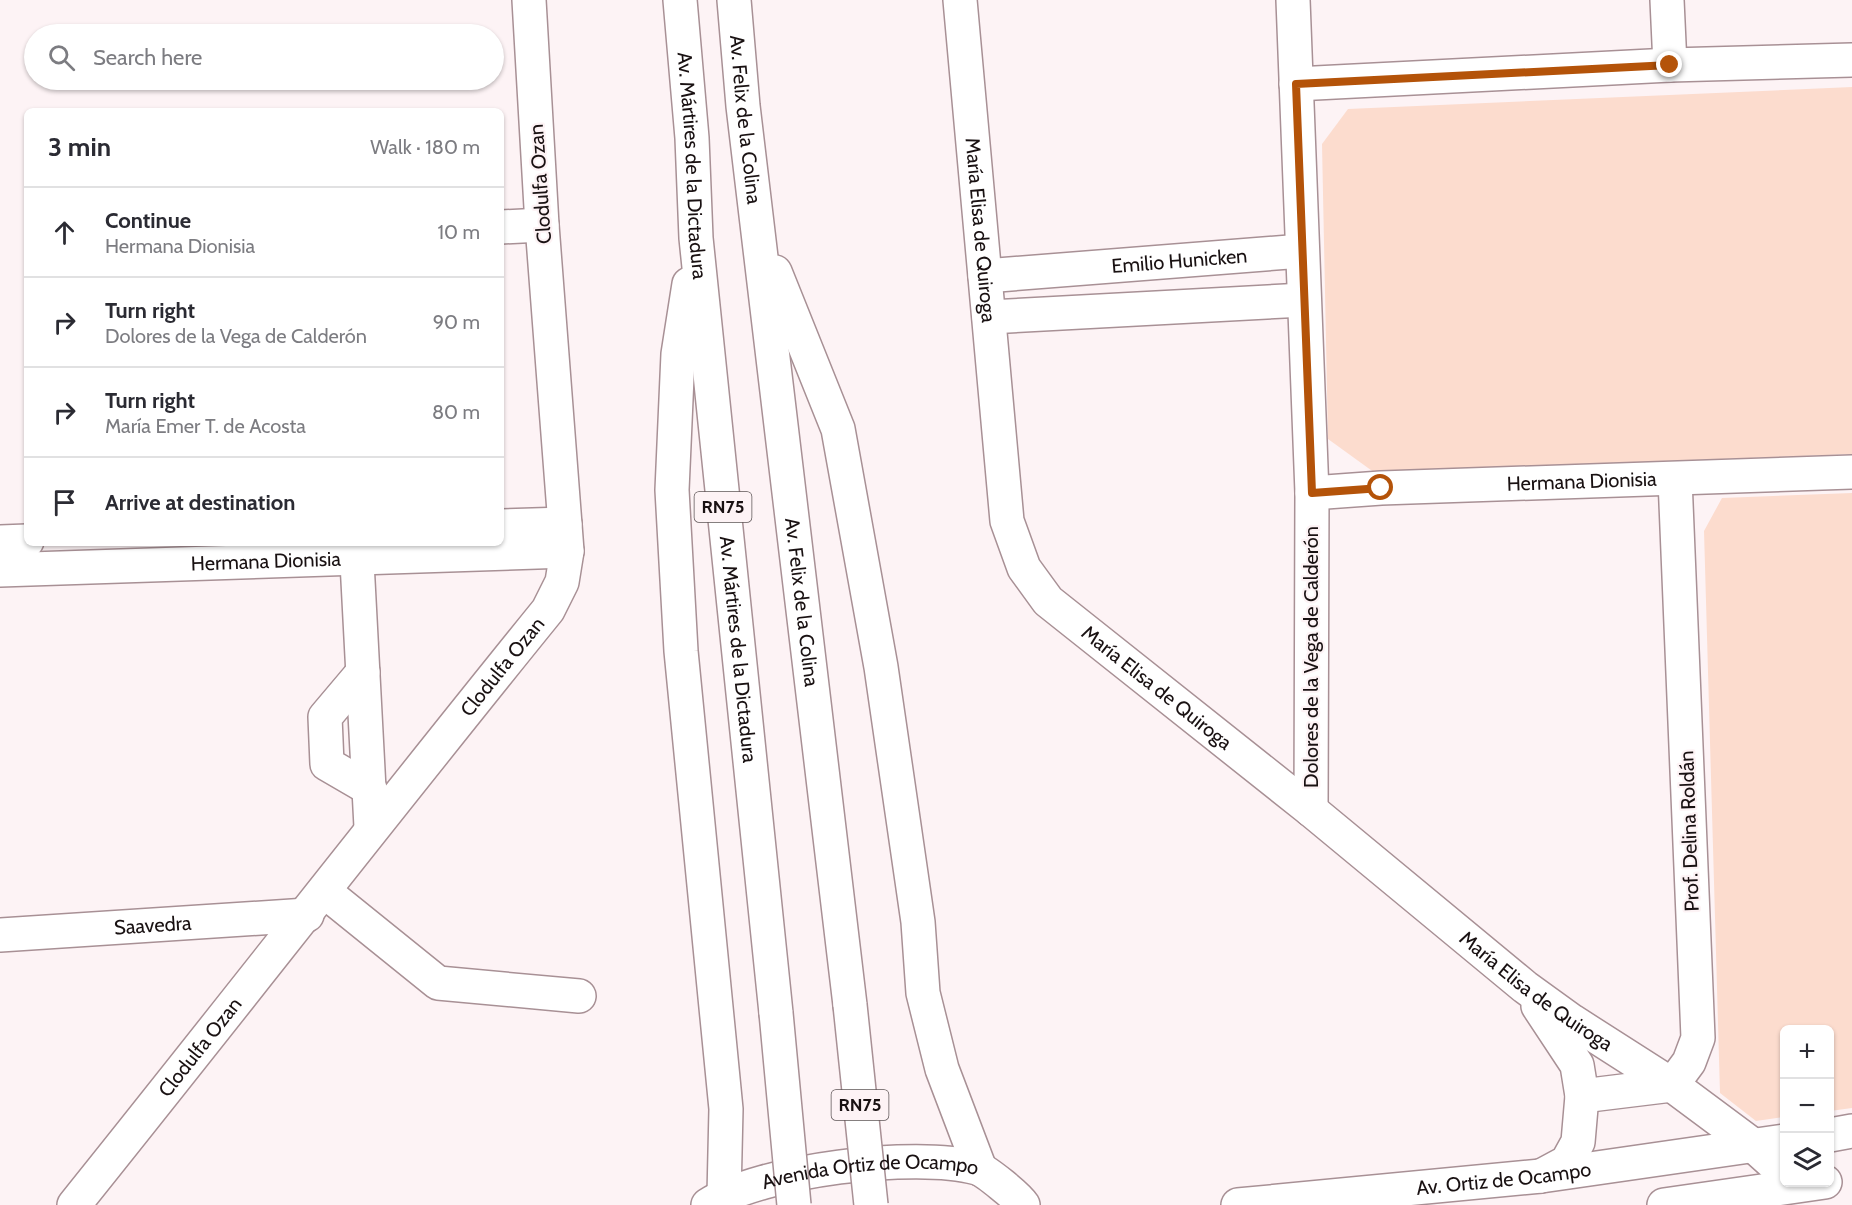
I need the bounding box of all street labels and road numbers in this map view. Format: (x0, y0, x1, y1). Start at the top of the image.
street label: Av. Felix de la Colina (725, 34, 767, 206)
street label: Av. Mártires de la Dictadura (673, 51, 712, 281)
street label: Clodulfa Ozan (524, 123, 556, 245)
street label: María Elisa de Quiroga (960, 137, 1001, 324)
street label: Emilio Hunicken (1111, 243, 1248, 278)
street label: Hermana Dionisia (1506, 467, 1658, 496)
road number: RN75 (694, 492, 752, 522)
street label: Av. Felix de la Colina (780, 516, 824, 688)
street label: Dolores de la Vega de Calderón (1299, 526, 1323, 788)
street label: Av. Mártires de la Dictadura (715, 535, 762, 764)
street label: Hermana Dionisia (190, 547, 342, 576)
street label: Clodulfa Ozan (455, 612, 549, 721)
street label: María Elisa de Quiroga (1077, 620, 1237, 755)
street label: Prof. Delina Roldán (1674, 750, 1704, 912)
street label: Saavedra (113, 911, 192, 940)
street label: María Elisa de Quiroga (1455, 926, 1618, 1056)
street label: Clodulfa Ozan (153, 992, 247, 1102)
road number: RN75 (832, 1090, 888, 1120)
street label: Avenida Ortiz de Ocampo (759, 1150, 981, 1194)
street label: Av. Ortiz de Ocampo (1415, 1157, 1593, 1200)

